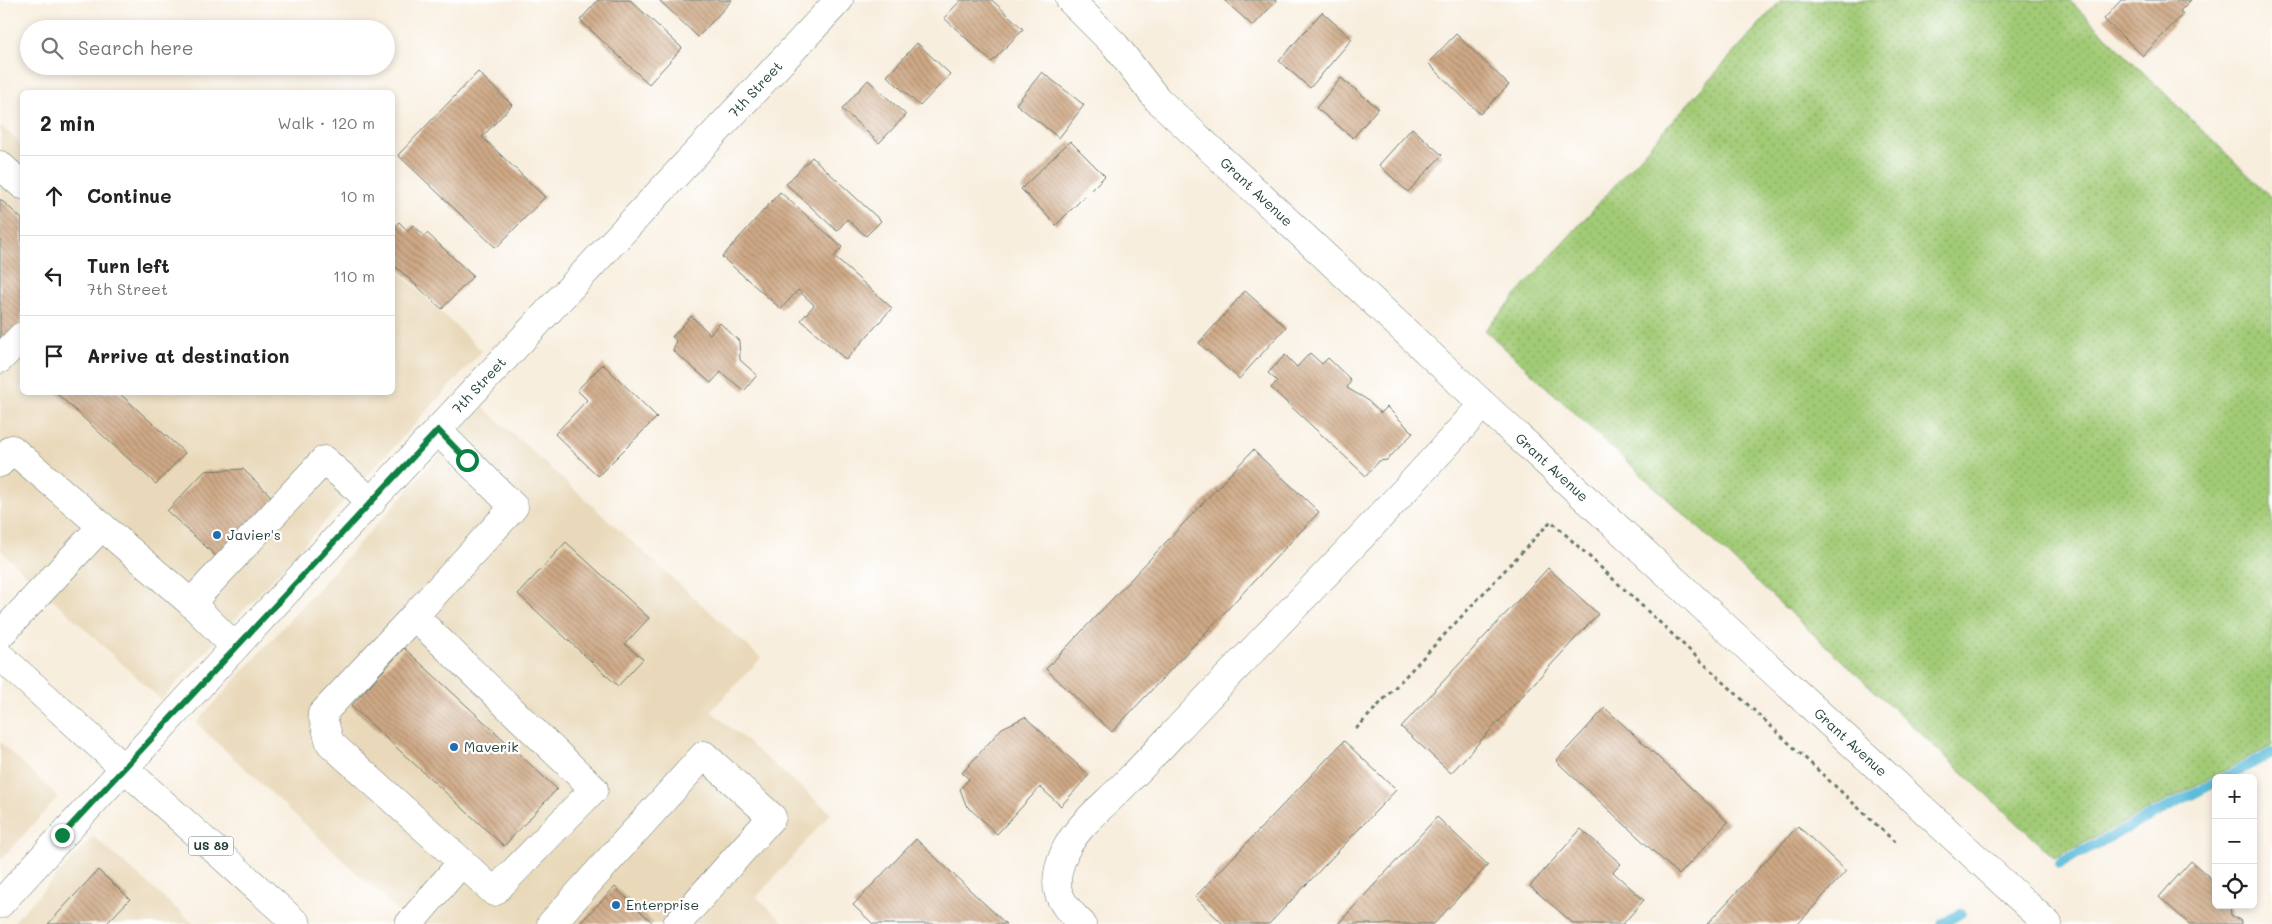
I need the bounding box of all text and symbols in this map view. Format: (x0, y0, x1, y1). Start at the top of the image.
search box (20, 20, 395, 75)
icon: search (38, 34, 66, 62)
text: Search here (78, 35, 194, 60)
street label: 7th Street (724, 57, 786, 122)
text: 2 min (40, 109, 95, 136)
text: Walk · 120 m (277, 112, 375, 133)
street label: Grant Avenue (1216, 153, 1297, 230)
icon: ahead (40, 182, 68, 210)
text: Continue (87, 183, 172, 208)
text: 10 m (340, 185, 375, 206)
text: Turn left (87, 253, 170, 278)
icon: left (40, 262, 68, 290)
text: 110 m (333, 265, 375, 286)
text: 7th Street (87, 278, 168, 299)
icon: arrive (40, 342, 68, 370)
text: Arrive at destination (87, 343, 290, 368)
street label: 7th Street (448, 353, 510, 418)
street label: Grant Avenue (1511, 428, 1593, 505)
route start (456, 449, 479, 472)
place label: Javier's (227, 525, 281, 544)
marker: Javier's (211, 529, 223, 541)
street label: Grant Avenue (1810, 703, 1892, 780)
place label: Maverik (464, 737, 519, 756)
marker: Maverik (448, 741, 460, 753)
map controls (2212, 774, 2257, 909)
button: + (2212, 774, 2257, 819)
button: − (2212, 819, 2257, 864)
route end (51, 824, 74, 847)
road number: US 89 (188, 836, 234, 856)
button: locate (2212, 864, 2257, 909)
place label: Enterprise (626, 895, 699, 914)
marker: Enterprise (610, 899, 622, 911)

